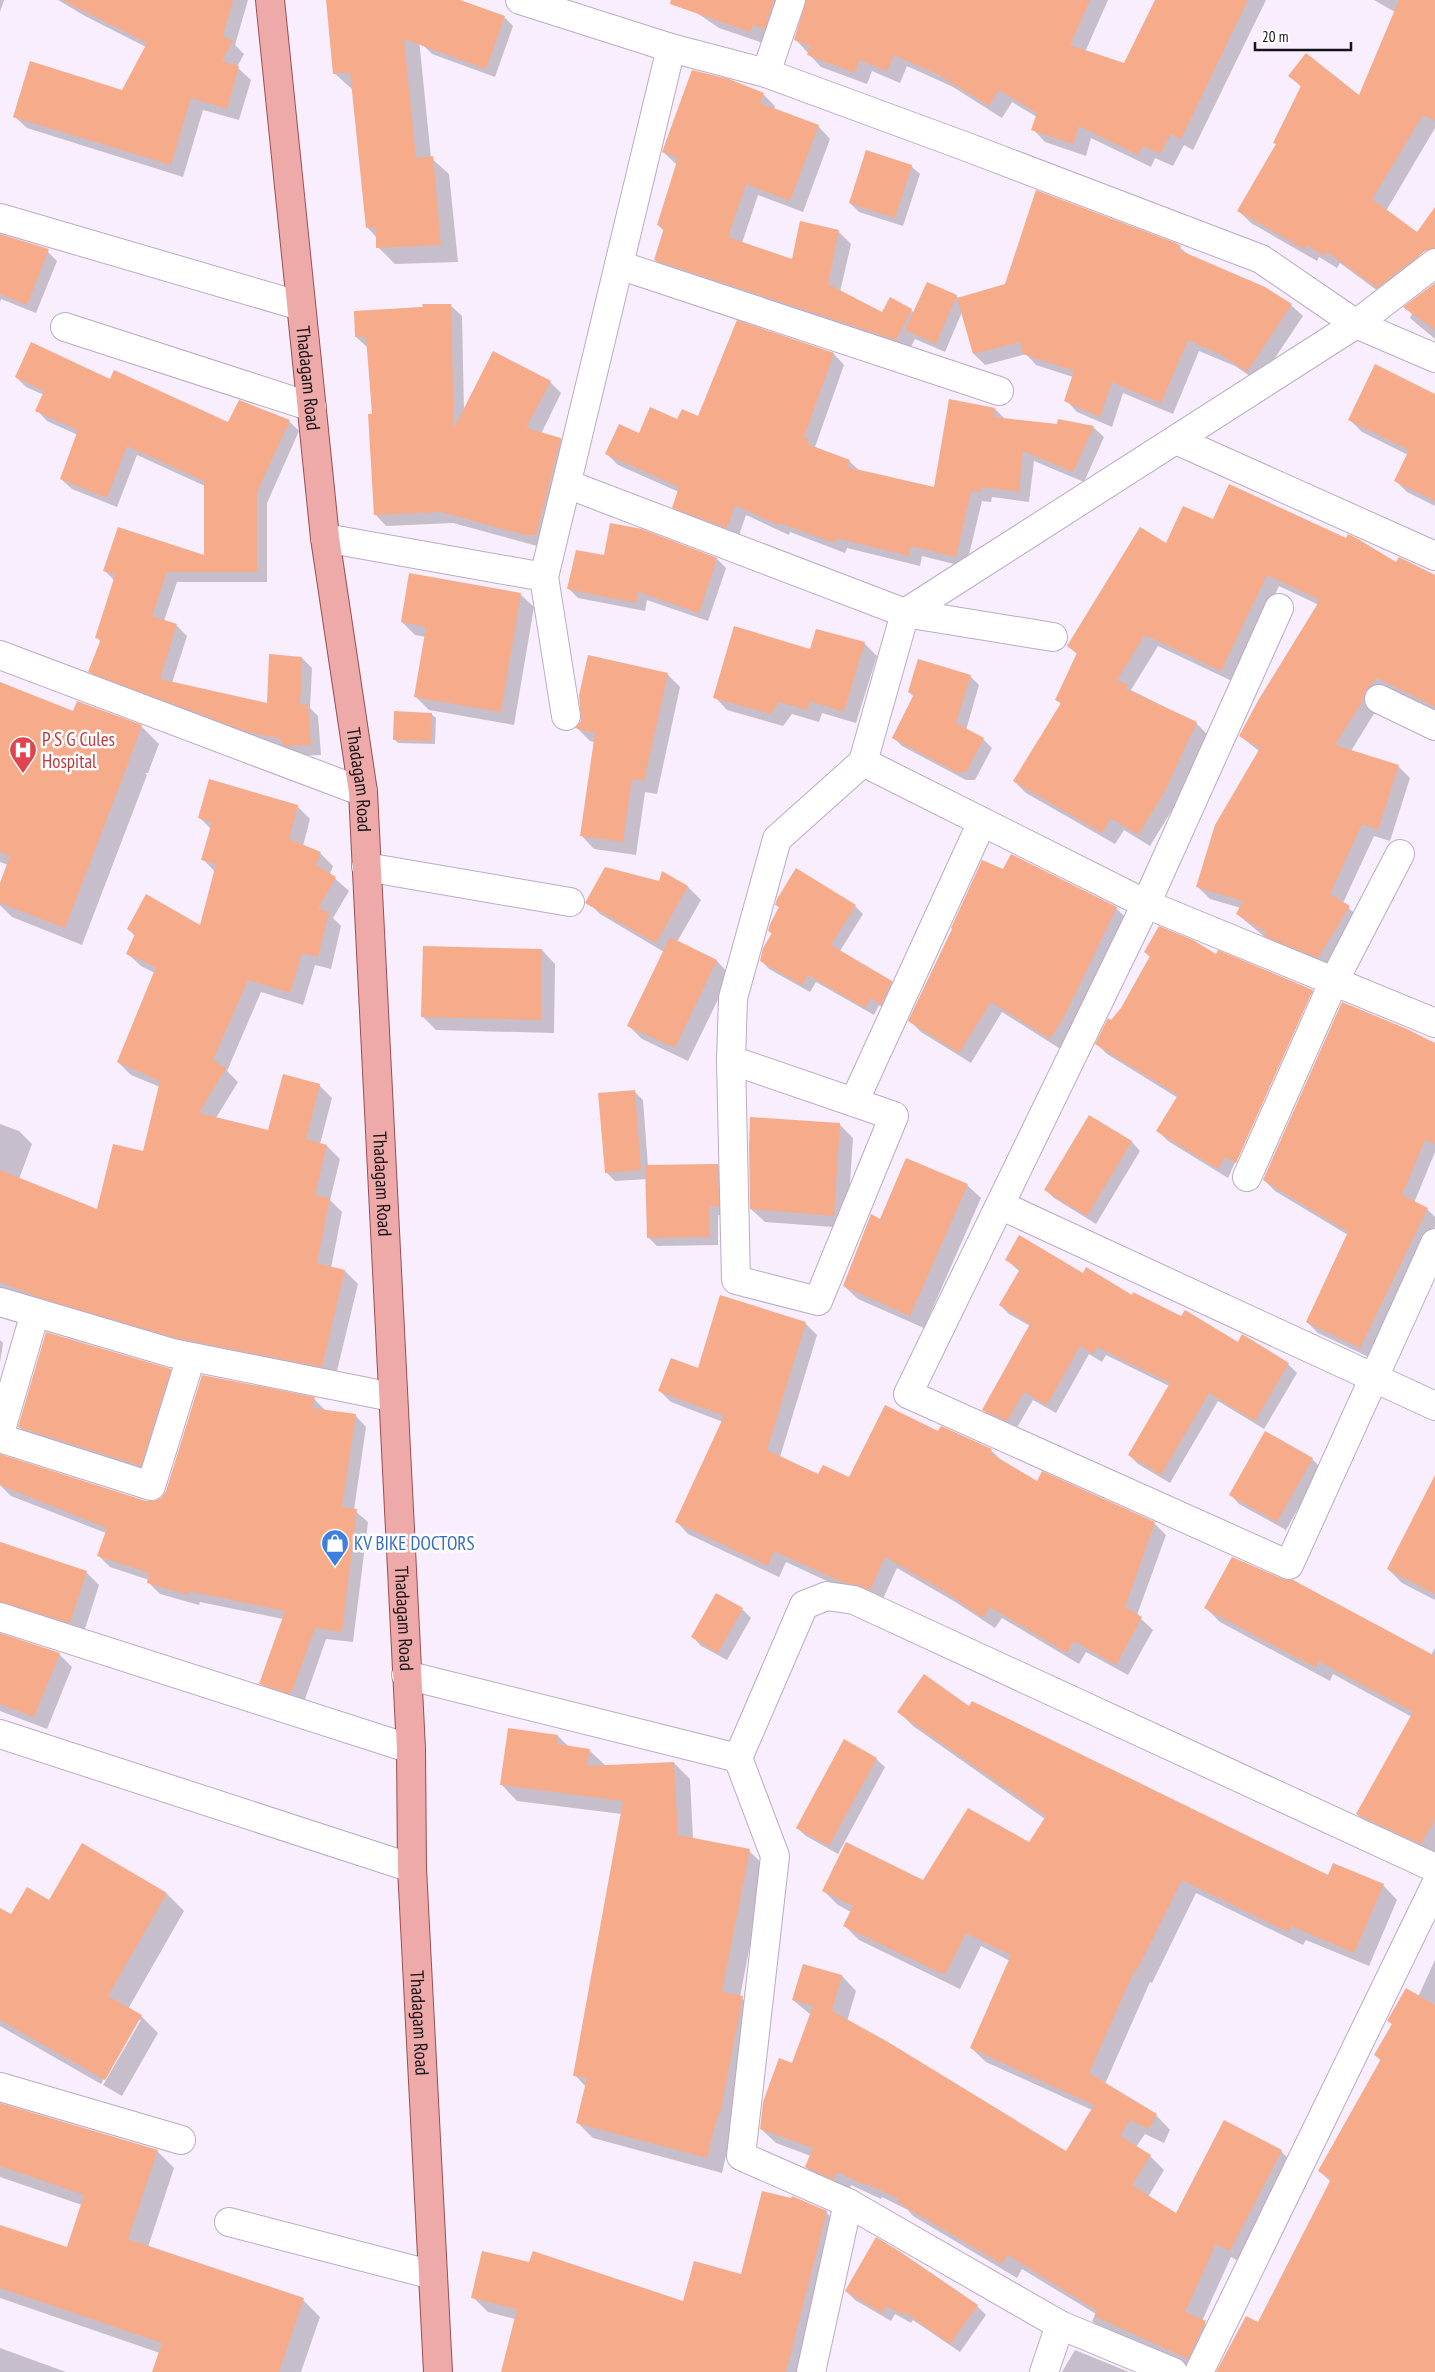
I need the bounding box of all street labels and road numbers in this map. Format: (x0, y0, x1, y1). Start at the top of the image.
street label: Thadagam Road (291, 325, 326, 431)
street label: Thadagam Road (341, 726, 377, 832)
street label: Thadagam Road (368, 1131, 397, 1237)
street label: Thadagam Road (390, 1565, 419, 1671)
street label: Thadagam Road (405, 1970, 435, 2076)

